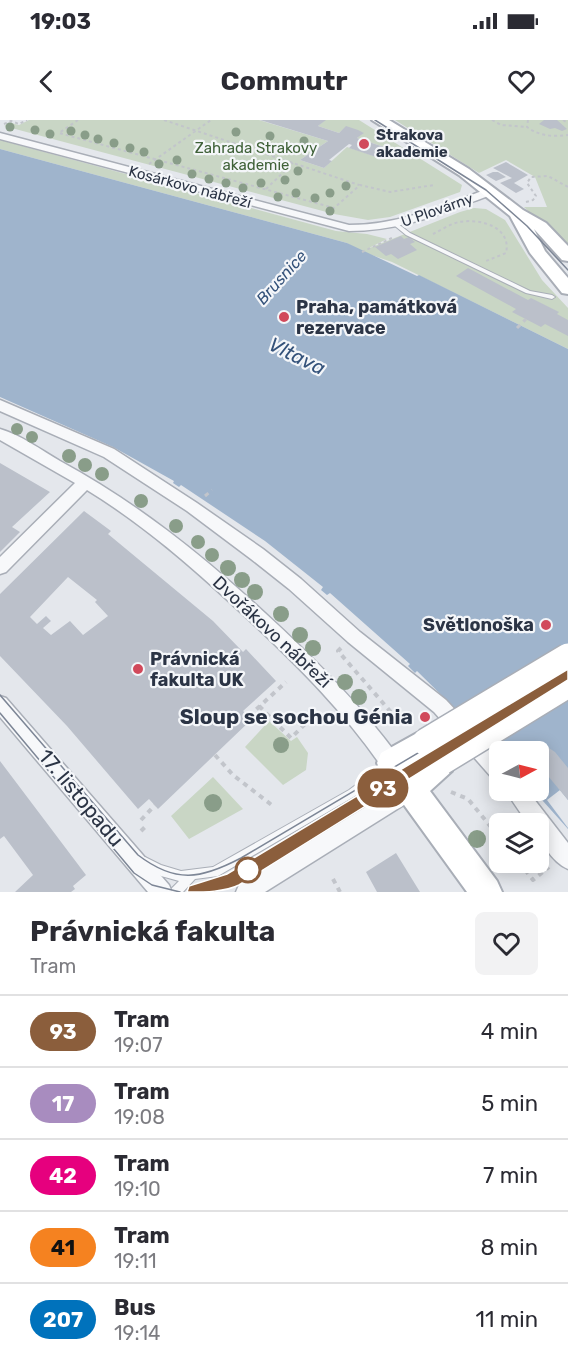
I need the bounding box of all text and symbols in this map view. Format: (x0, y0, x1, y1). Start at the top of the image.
text: 19:03 (30, 8, 91, 35)
icon: back (30, 65, 63, 98)
text: Commutr (220, 65, 348, 97)
icon: heart (505, 65, 538, 98)
place label: Strakova akademie (376, 126, 448, 161)
marker: Strakova akademie (357, 137, 371, 151)
park label: Zahrada Strakovy akademie (195, 139, 317, 174)
street label: Kosárkovo nábřeží (127, 162, 255, 212)
street label: U Plovárny (399, 189, 475, 231)
water label: Brusnice (252, 246, 311, 308)
place label: Praha, památková rezervace (296, 296, 457, 339)
marker: Praha, památková rezervace (277, 310, 291, 324)
water label: Vltava (265, 332, 330, 380)
street label: Dvořákovo nábřeží (208, 571, 337, 694)
place label: Světlonoška (423, 614, 534, 636)
marker: Světlonoška (539, 618, 553, 632)
place label: Právnická fakulta UK (150, 648, 244, 691)
marker: Právnická fakulta UK (131, 662, 145, 676)
place label: Sloup se sochou Génia (180, 704, 413, 729)
marker: Sloup se sochou Génia (418, 710, 432, 724)
north arrow (489, 741, 549, 801)
map controls (489, 741, 549, 873)
street label: 17. listopadu (33, 744, 129, 851)
line badge: 93 (356, 768, 410, 808)
text: 93 (369, 776, 397, 801)
button: layers (489, 813, 549, 873)
unlabelled marker (235, 857, 261, 883)
button: heart (475, 912, 538, 975)
text: Právnická fakulta (30, 915, 275, 948)
text: Tram (30, 954, 76, 978)
text: Tram (114, 1006, 170, 1033)
text: 4 min (481, 1018, 538, 1045)
text: 93 (49, 1019, 77, 1044)
text: 19:07 (114, 1033, 163, 1057)
text: Tram (114, 1078, 170, 1105)
text: 5 min (481, 1090, 538, 1117)
text: 17 (52, 1091, 74, 1116)
text: 19:08 (114, 1105, 165, 1129)
text: Tram (114, 1150, 170, 1177)
text: 7 min (483, 1162, 538, 1189)
text: 42 (49, 1163, 77, 1188)
text: 19:10 (114, 1177, 161, 1201)
text: Tram (114, 1222, 170, 1249)
text: 8 min (480, 1234, 538, 1261)
text: 41 (51, 1235, 75, 1260)
text: 19:11 (114, 1249, 157, 1273)
text: Bus (114, 1294, 156, 1321)
text: 11 min (476, 1306, 538, 1333)
text: 207 (43, 1307, 83, 1332)
text: 19:14 (114, 1321, 161, 1345)

